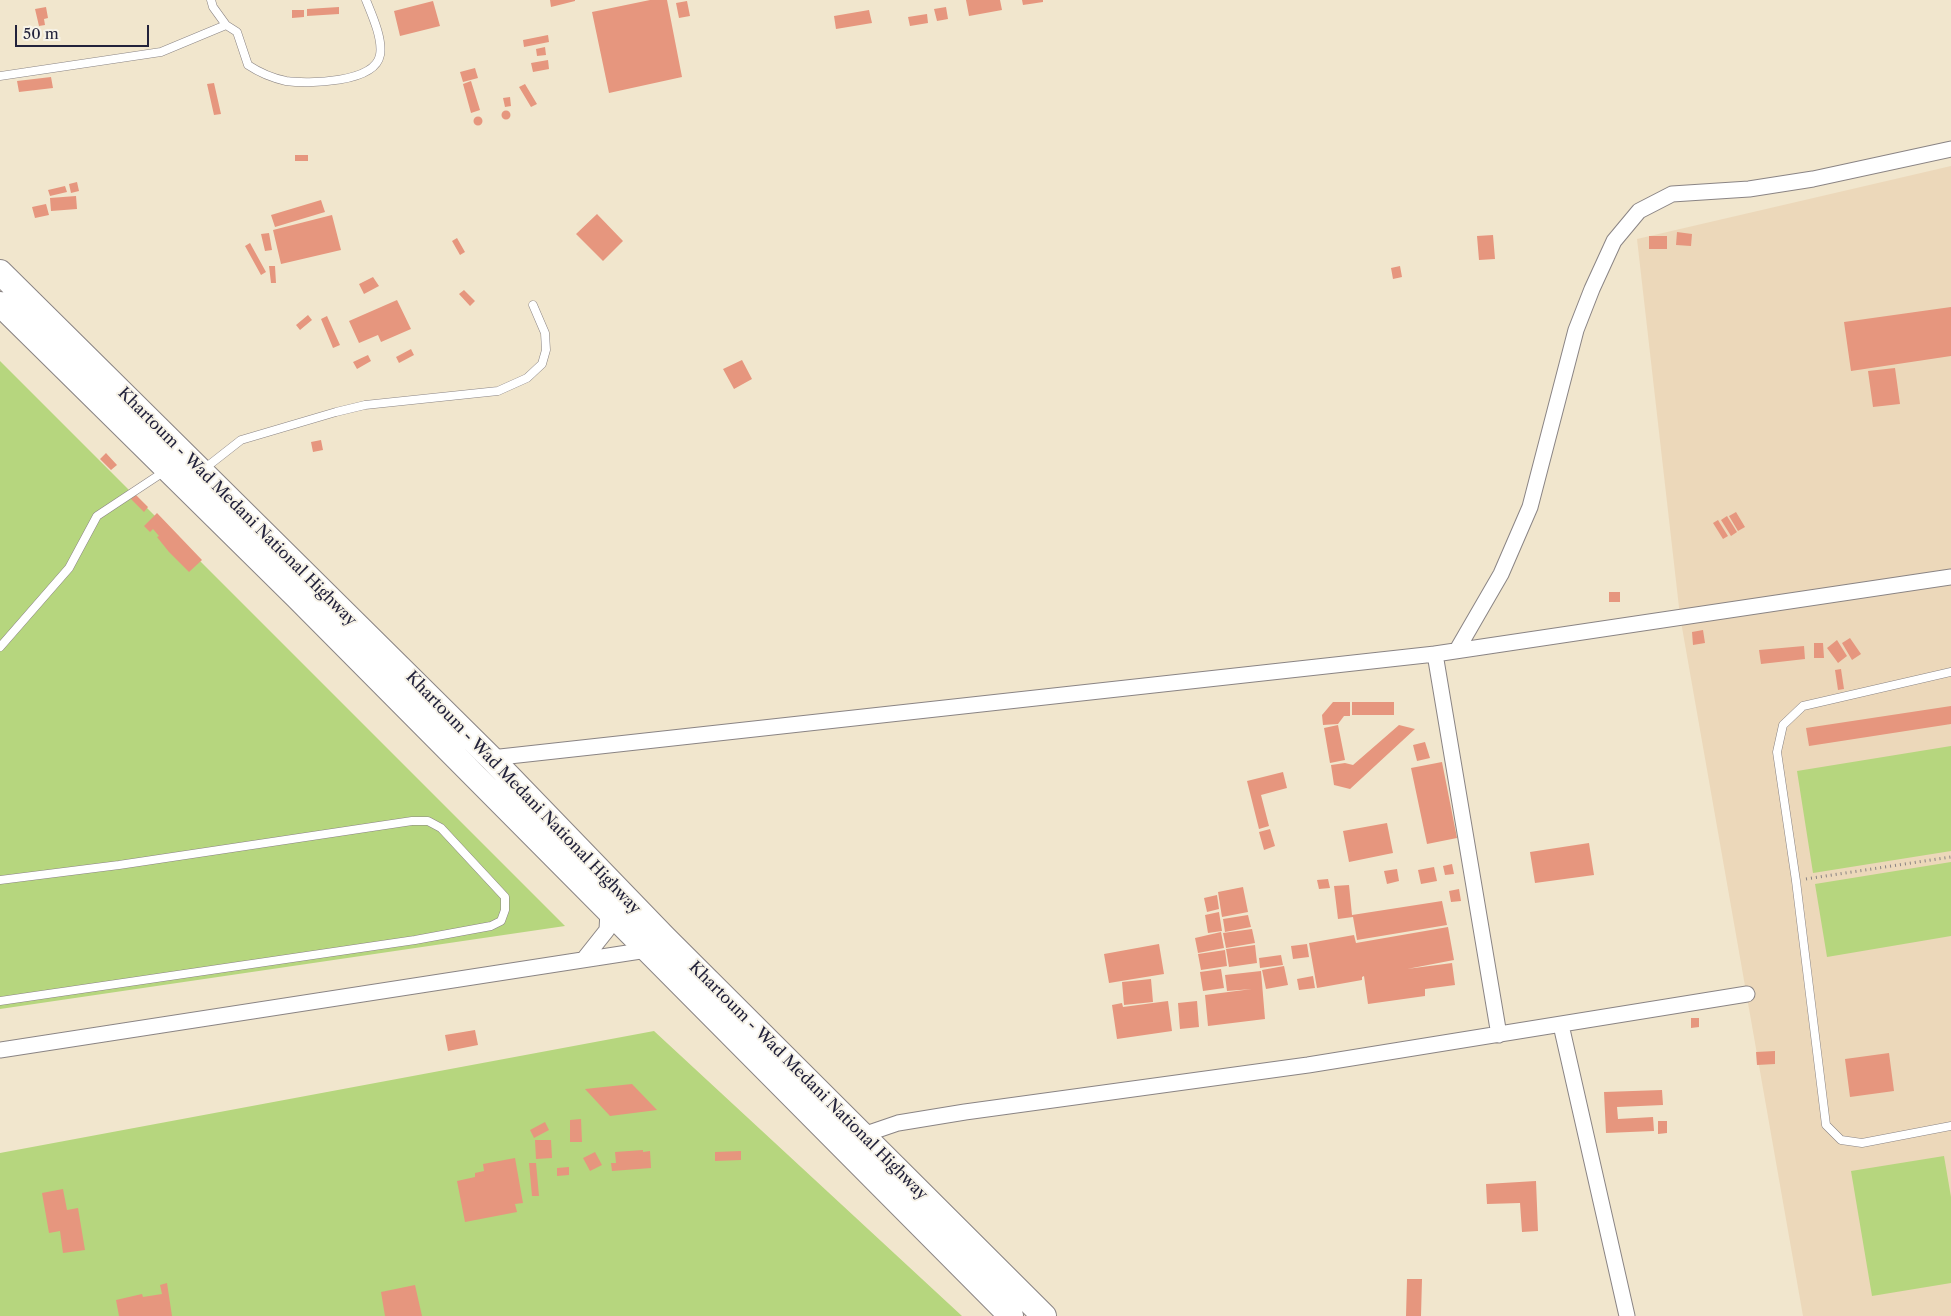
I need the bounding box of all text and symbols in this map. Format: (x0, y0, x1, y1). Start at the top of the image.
scale bar (18, 15, 151, 47)
text: 50 m (23, 24, 59, 43)
street label: Khartoum - Wad Medani National Highway (114, 384, 360, 630)
street label: Khartoum - Wad Medani National Highway (402, 668, 644, 918)
street label: Khartoum - Wad Medani National Highway (685, 958, 931, 1204)

